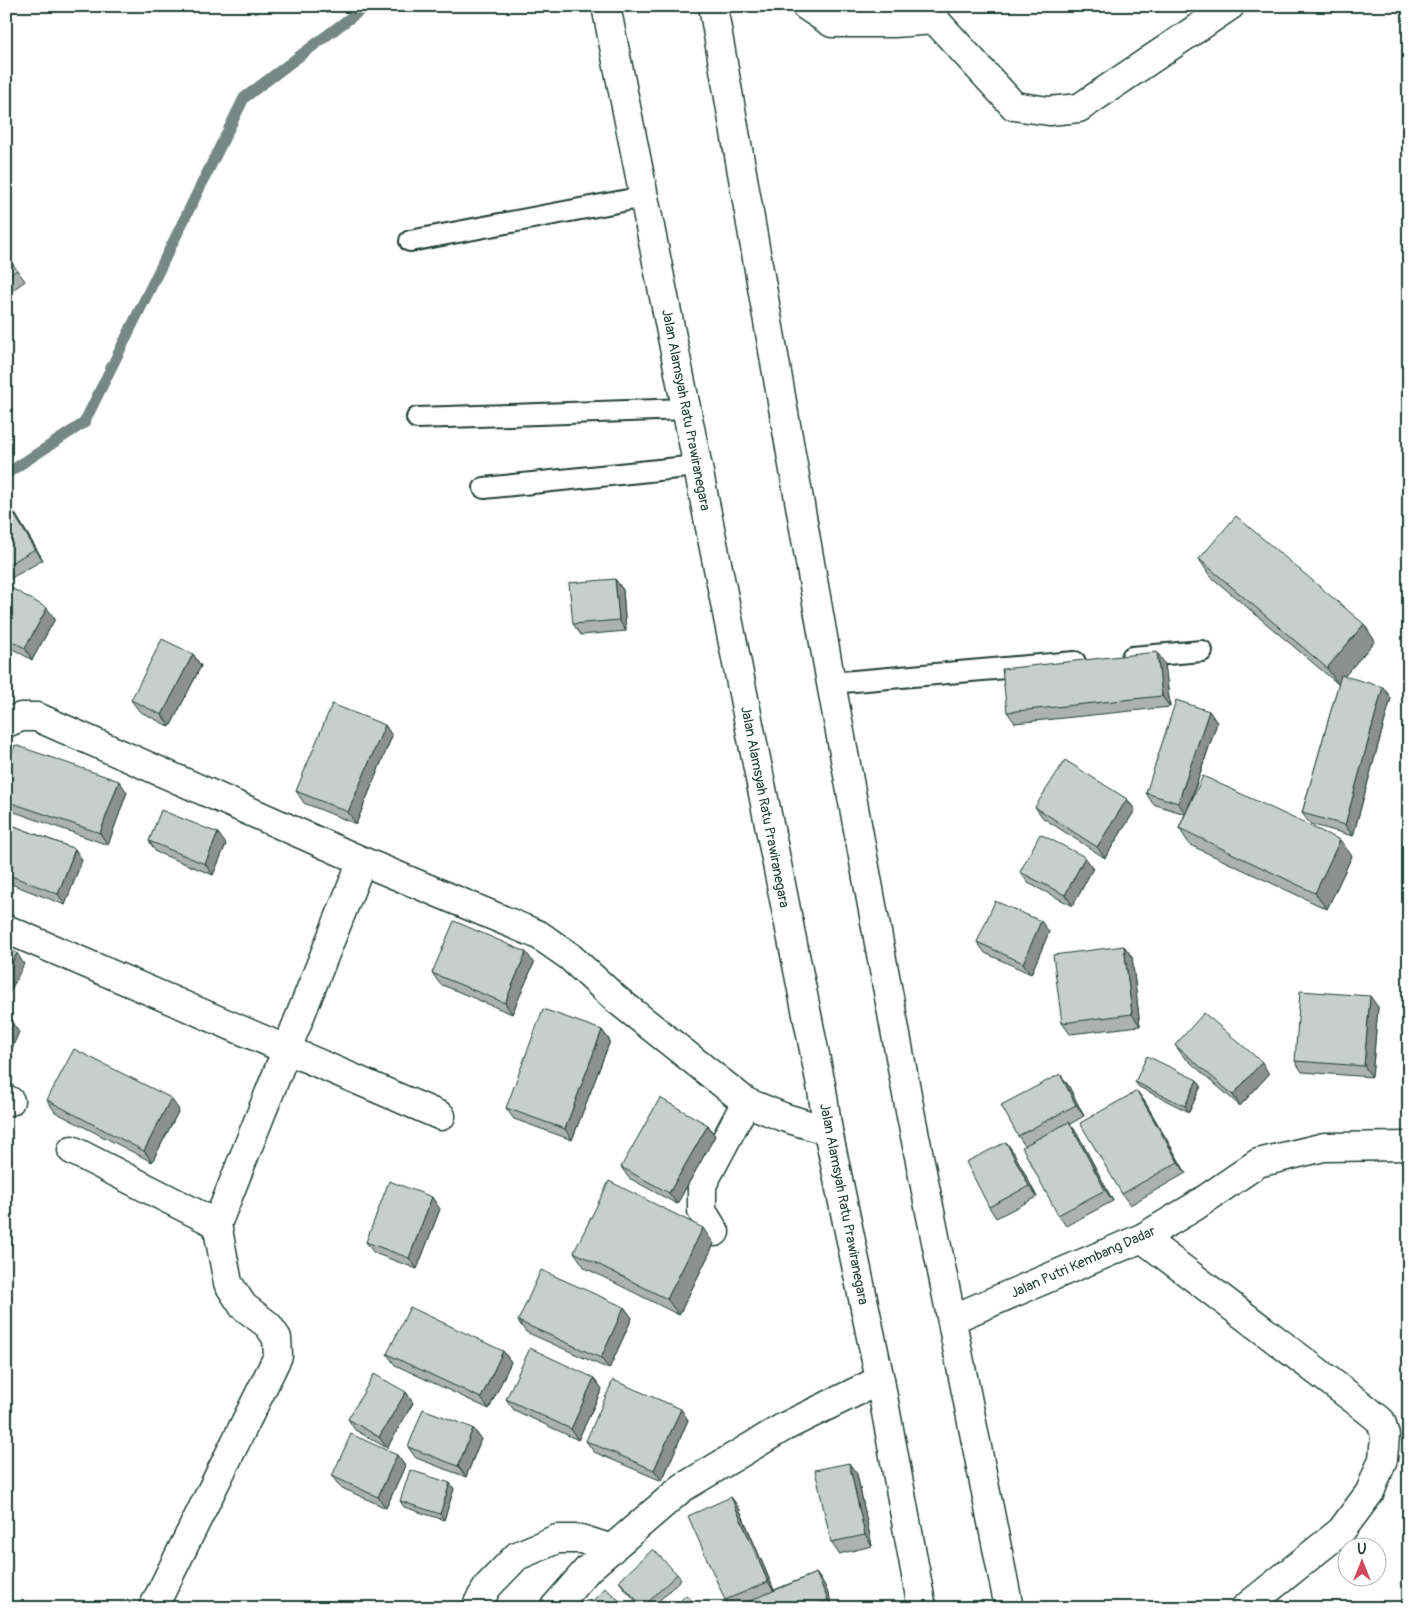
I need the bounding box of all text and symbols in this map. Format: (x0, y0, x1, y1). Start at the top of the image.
street label: Jalan Alamsyah Ratu Prawiranegara (658, 308, 714, 512)
street label: Jalan Alamsyah Ratu Prawiranegara (737, 705, 793, 909)
street label: Jalan Alamsyah Ratu Prawiranegara (816, 1102, 872, 1306)
street label: Jalan Putri Kembang Dadar (1008, 1222, 1158, 1302)
north arrow (1338, 1536, 1388, 1586)
text: U (1357, 1541, 1367, 1558)

